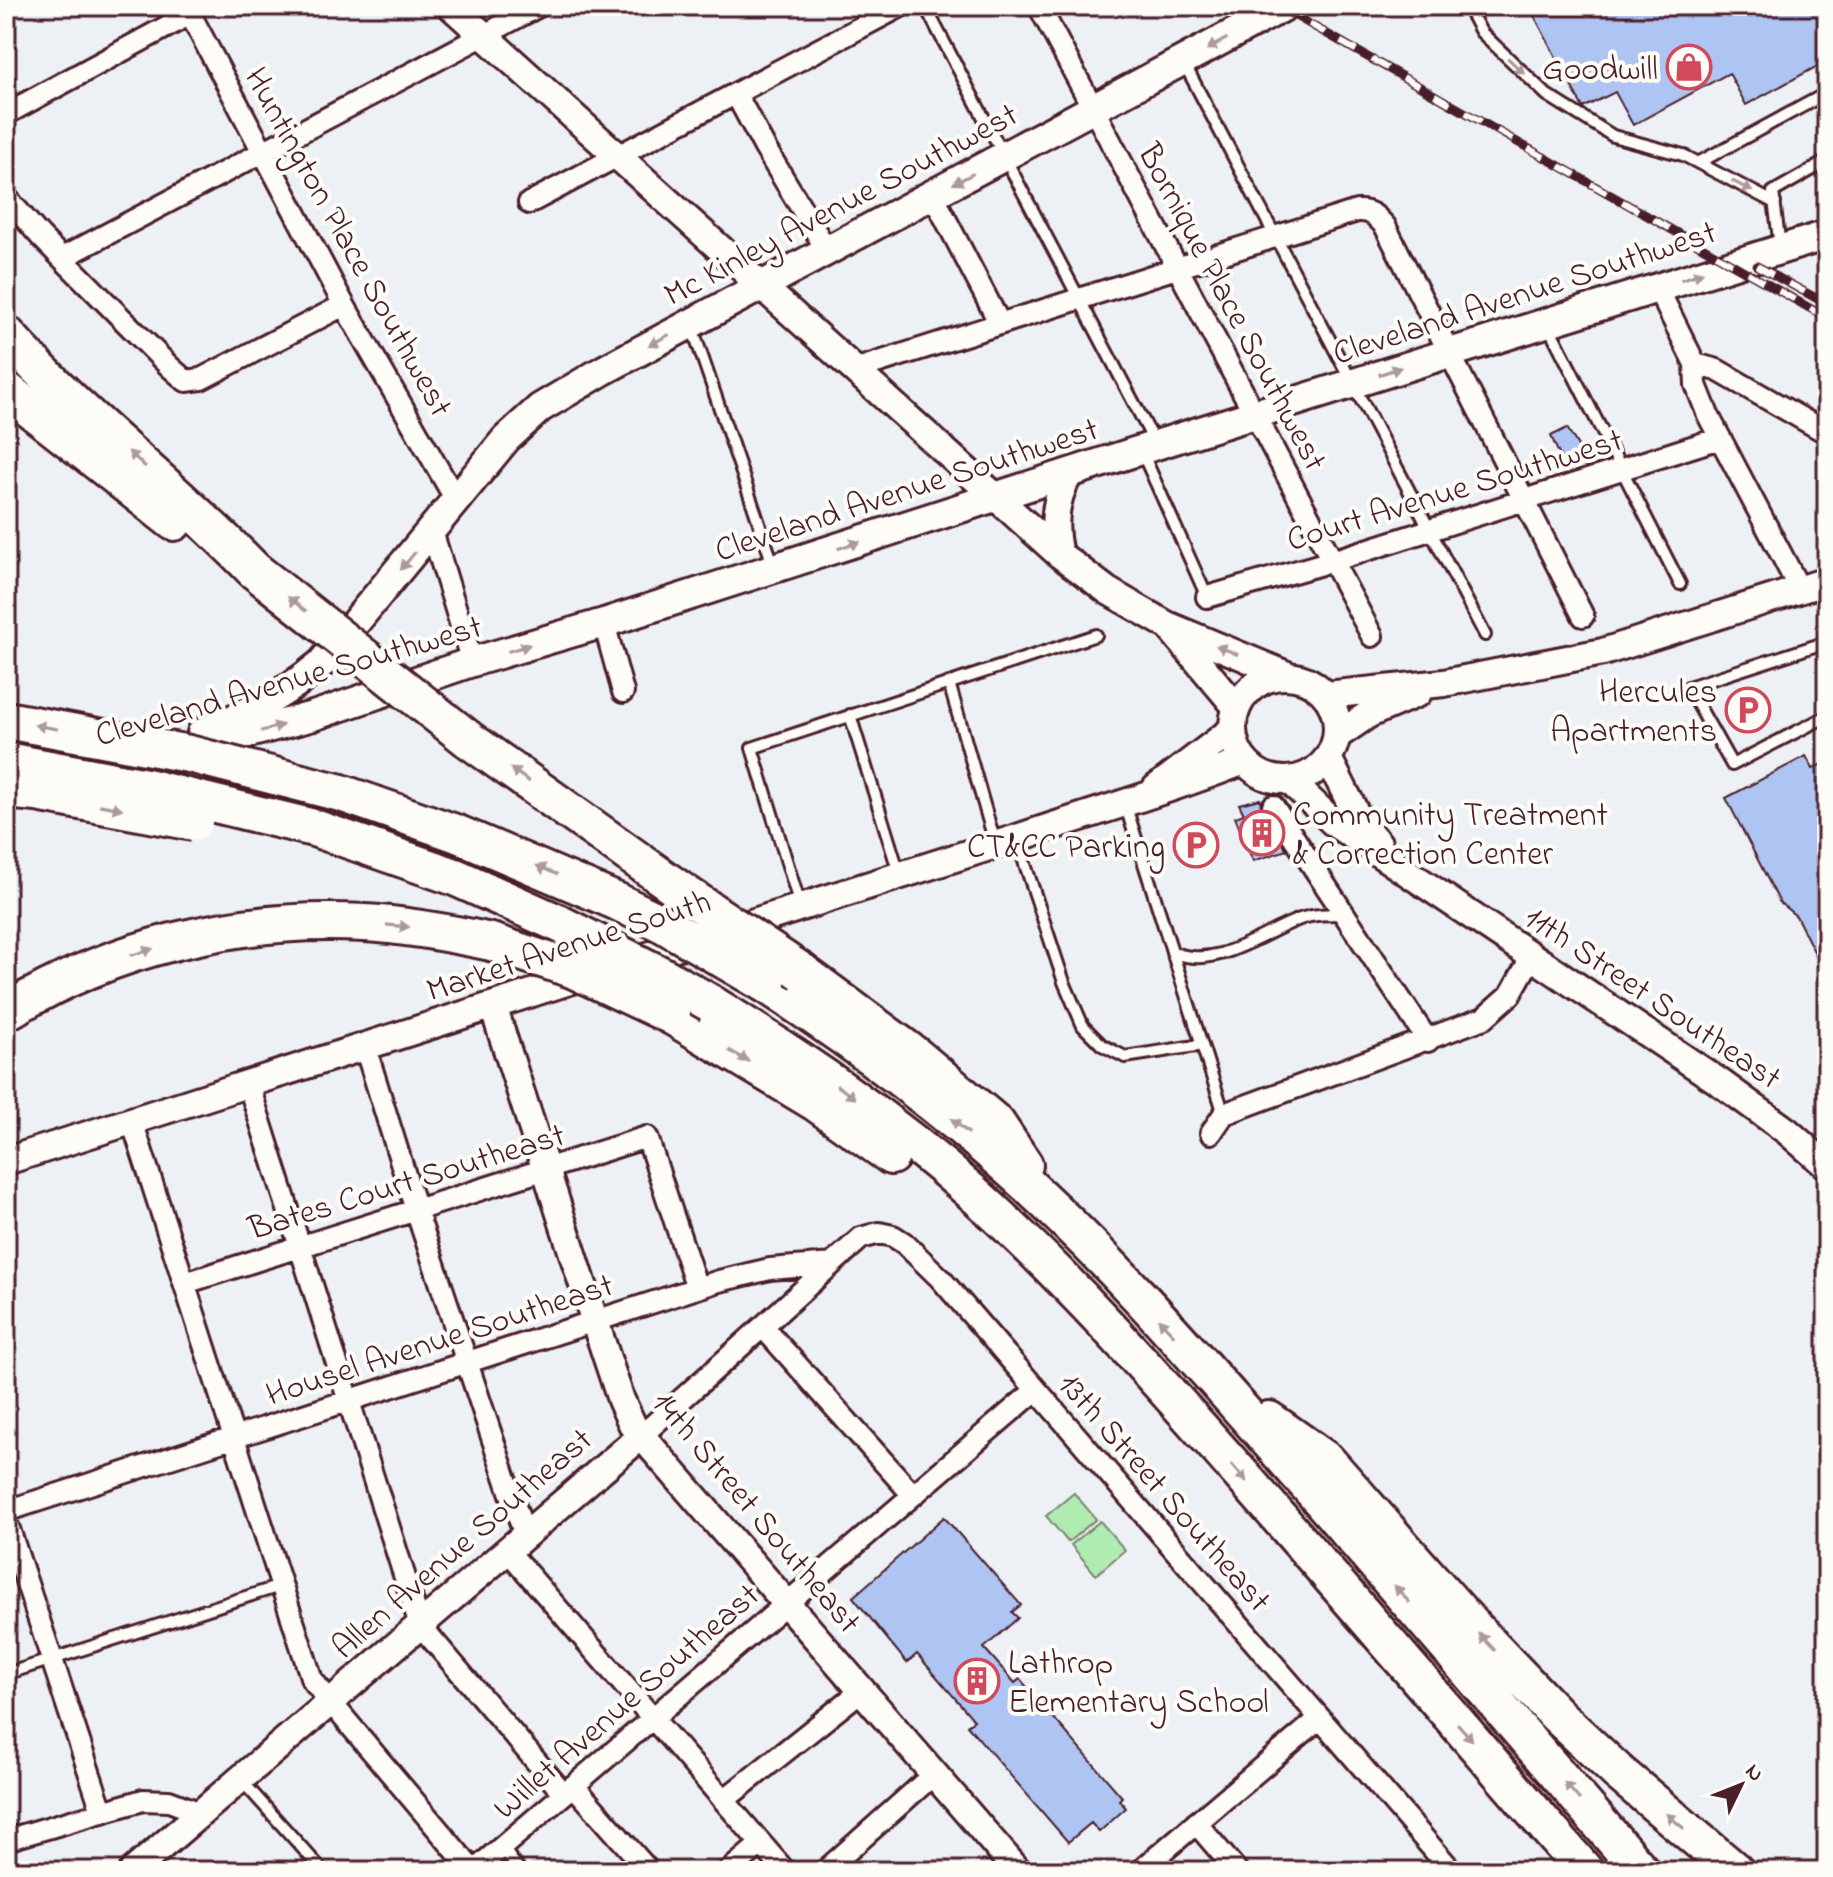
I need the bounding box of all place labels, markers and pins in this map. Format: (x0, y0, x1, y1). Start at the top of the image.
shop icon: Goodwill (1665, 43, 1713, 91)
place label: Goodwill (1542, 46, 1658, 96)
place label: Hercules Apartments (1550, 669, 1717, 758)
parking icon: Hercules Apartments (1724, 686, 1772, 734)
place label: Community Treatment & Correction Center (1293, 792, 1608, 881)
building icon: Community Treatment & Correction Center (1238, 809, 1286, 857)
parking icon: CT&CC Parking (1172, 821, 1220, 869)
place label: CT&CC Parking (967, 824, 1165, 874)
place label: Lathrop Elementary School (1008, 1640, 1269, 1729)
building icon: Lathrop Elementary School (953, 1657, 1001, 1705)

